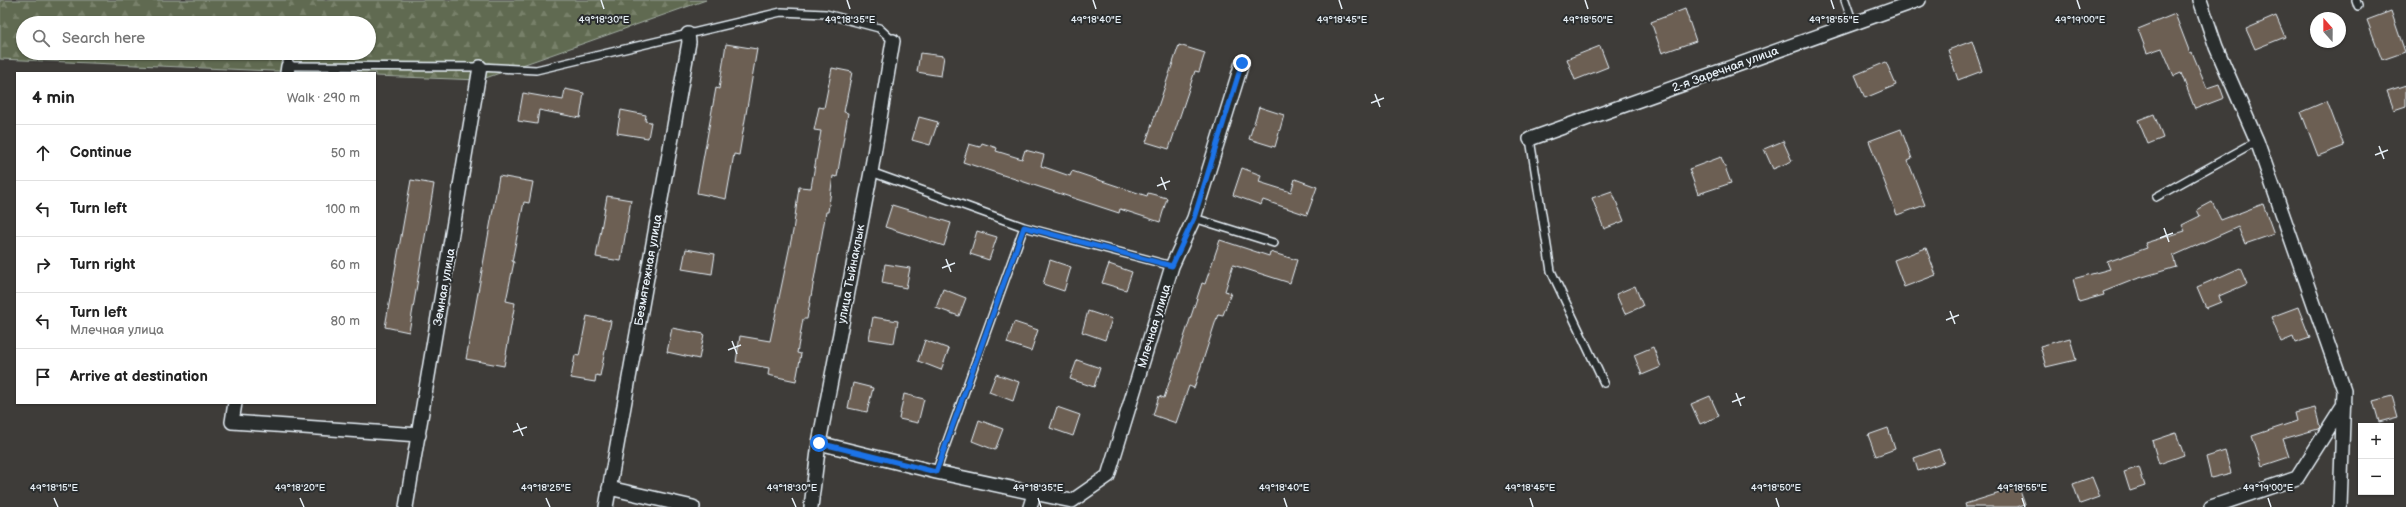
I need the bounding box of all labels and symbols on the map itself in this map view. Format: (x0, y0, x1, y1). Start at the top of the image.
north arrow (2310, 12, 2346, 48)
text: 49°18'30"E (579, 14, 630, 26)
text: 49°18'35"E (825, 14, 876, 26)
text: 49°18'40"E (1071, 14, 1122, 26)
text: 49°18'45"E (1317, 14, 1368, 26)
text: 49°18'50"E (1563, 14, 1614, 26)
text: 49°18'55"E (1809, 14, 1860, 26)
text: 49°19'00"E (2055, 14, 2106, 26)
street label: 2-я Заречная улица (1670, 43, 1780, 96)
route end (1233, 54, 1251, 72)
street label: Безмятежная улица (631, 213, 666, 327)
street label: улица Тыйнаклык (834, 222, 869, 325)
street label: Земная улица (430, 247, 459, 327)
street label: Млечная улица (1135, 282, 1174, 370)
route start (810, 434, 828, 452)
text: 49°18'15"E (30, 482, 79, 494)
text: 49°18'20"E (275, 482, 326, 494)
text: 49°18'25"E (521, 482, 572, 494)
text: 49°18'30"E (767, 482, 818, 494)
text: 49°18'35"E (1013, 482, 1064, 494)
text: 49°18'40"E (1259, 482, 1310, 494)
text: 49°18'45"E (1505, 482, 1556, 494)
text: 49°18'50"E (1751, 482, 1802, 494)
text: 49°18'55"E (1997, 482, 2048, 494)
text: 49°19'00"E (2243, 482, 2294, 494)

